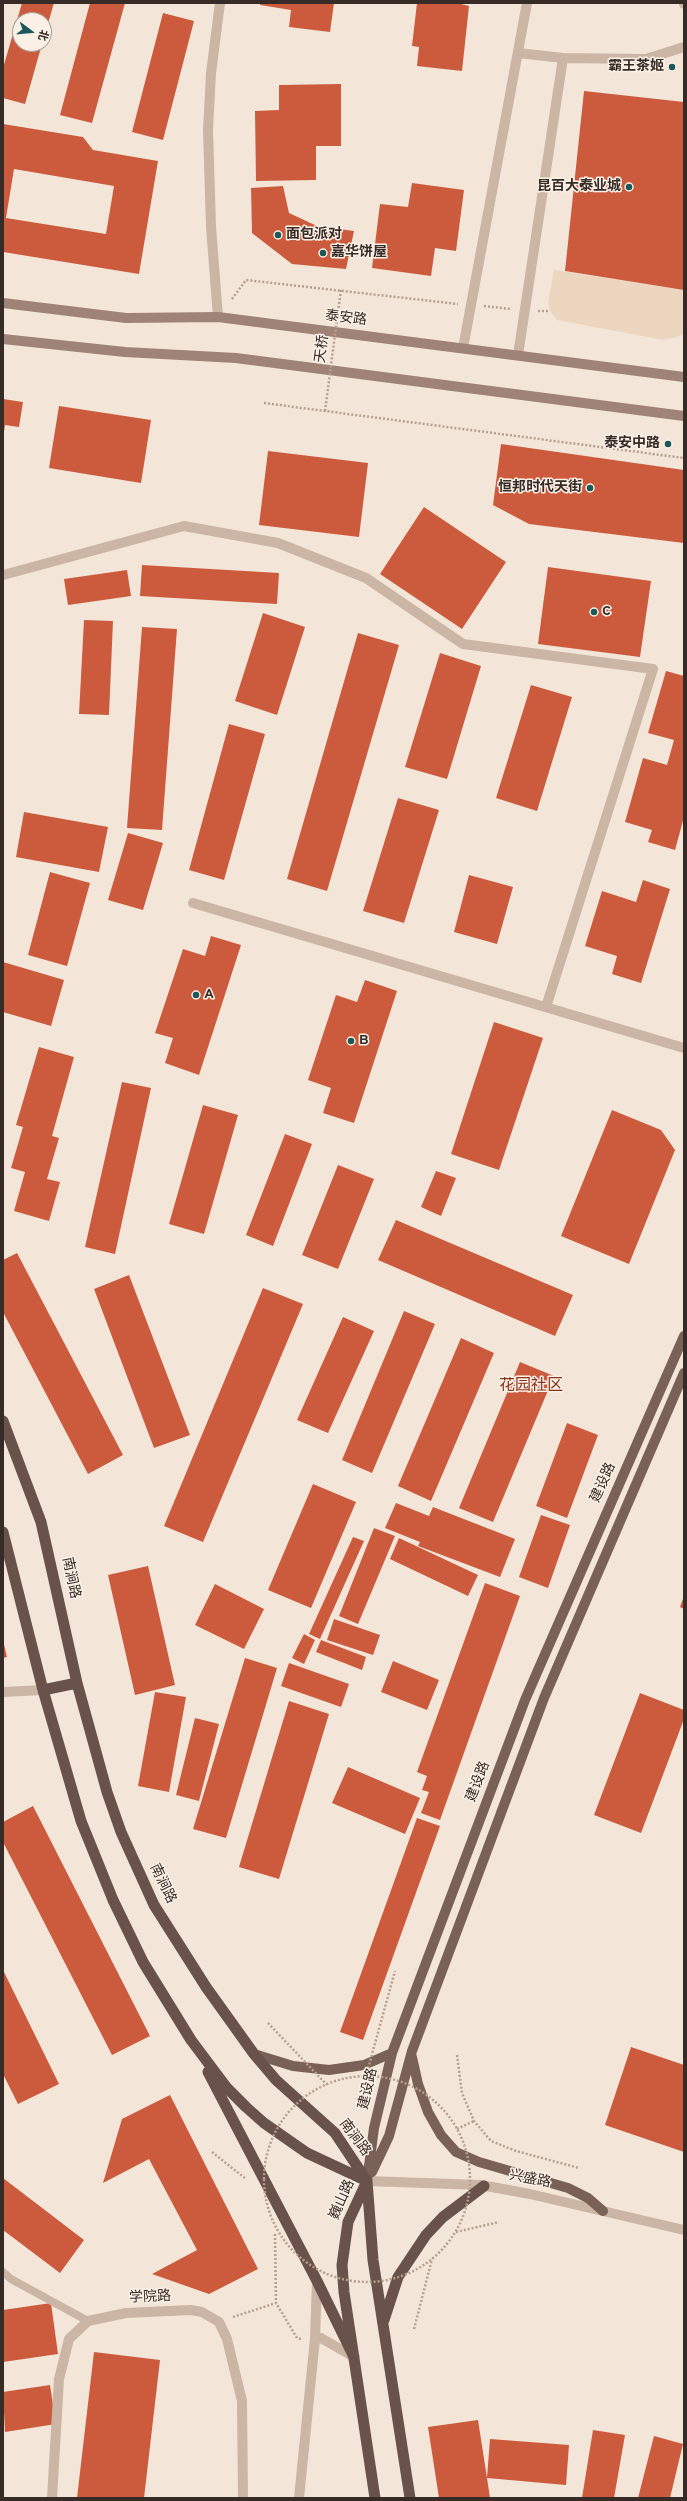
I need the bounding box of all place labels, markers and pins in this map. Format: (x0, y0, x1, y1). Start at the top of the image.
place label: 霸王茶姬 (608, 59, 664, 75)
marker: 霸王茶姬 (667, 62, 677, 72)
place label: 昆百大·泰业城 (537, 179, 621, 195)
marker: 昆百大·泰业城 (624, 182, 634, 192)
place label: 面包派对 (286, 227, 342, 243)
marker: 面包派对 (273, 230, 283, 240)
place label: 嘉华饼屋 (331, 245, 387, 261)
marker: 嘉华饼屋 (318, 248, 328, 258)
place label: 泰安中路 (604, 436, 660, 452)
marker: 泰安中路 (663, 439, 673, 449)
place label: 恒邦时代天街 (498, 480, 582, 496)
marker: 恒邦时代天街 (585, 483, 595, 493)
place label: C (602, 604, 611, 620)
marker: C (589, 607, 599, 617)
place label: A (204, 987, 214, 1003)
marker: A (191, 990, 201, 1000)
place label: B (359, 1033, 369, 1049)
marker: B (346, 1036, 356, 1046)

